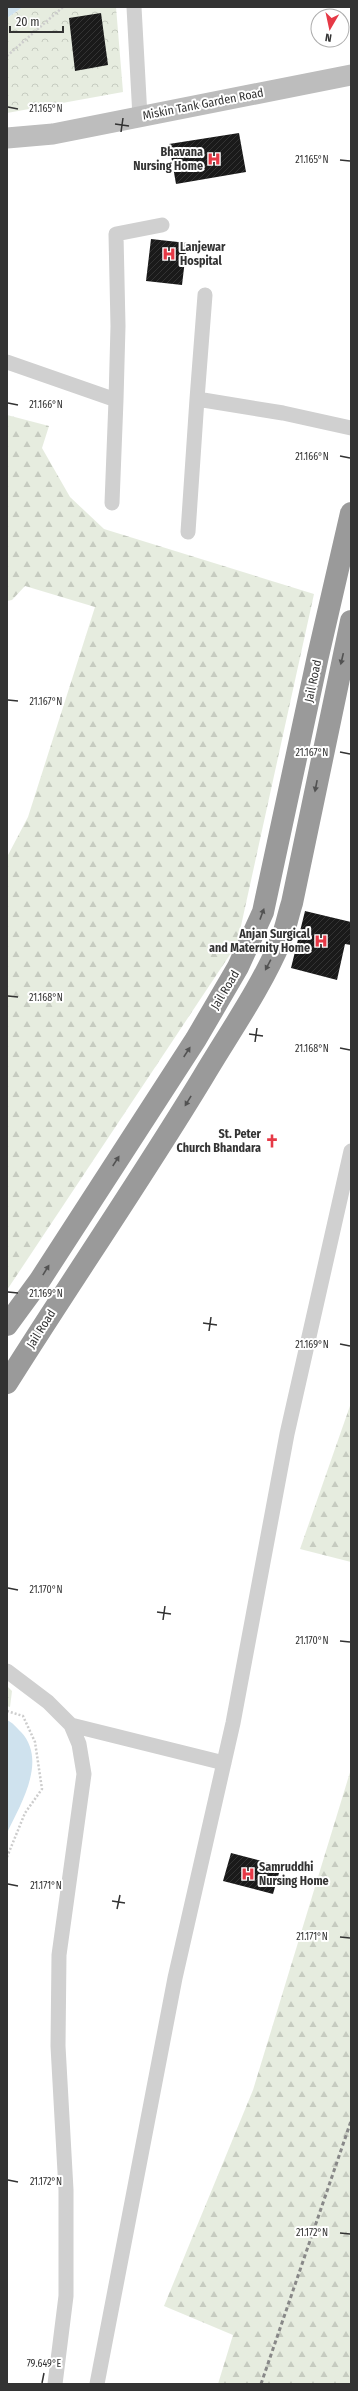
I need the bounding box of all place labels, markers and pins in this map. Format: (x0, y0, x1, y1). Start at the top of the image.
place label: Bhavana Nursing Home (133, 145, 203, 173)
hospital icon: Bhavana Nursing Home (206, 151, 222, 167)
place label: Lanjewar Hospital (180, 240, 226, 268)
hospital icon: Lanjewar Hospital (161, 246, 177, 262)
place label: Anjan Surgical and Maternity Home (209, 927, 311, 955)
hospital icon: Anjan Surgical and Maternity Home (313, 933, 329, 949)
place label: St. Peter Church Bhandara (176, 1127, 262, 1155)
church icon: St. Peter Church Bhandara (264, 1133, 280, 1149)
place label: Samruddhi Nursing Home (259, 1860, 329, 1888)
hospital icon: Samruddhi Nursing Home (240, 1866, 256, 1882)

